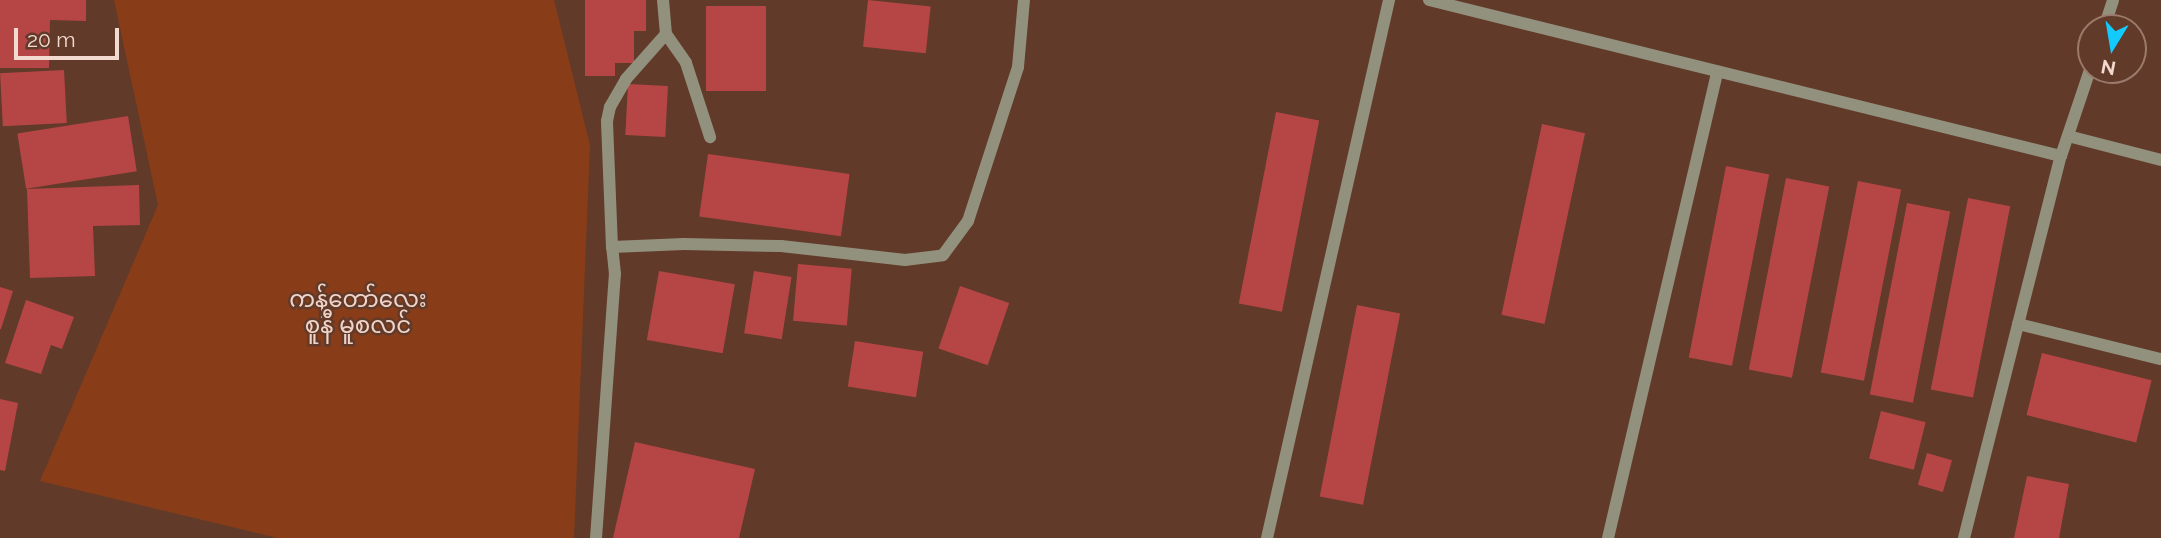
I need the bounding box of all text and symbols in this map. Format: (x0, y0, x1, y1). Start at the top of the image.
scale bar (18, 14, 122, 58)
north arrow (2077, 14, 2147, 84)
text: 20 m (27, 27, 75, 52)
text: N (2099, 55, 2118, 80)
park label: ကန်တော်လေး စူနီ မူစလင် (289, 285, 427, 339)

